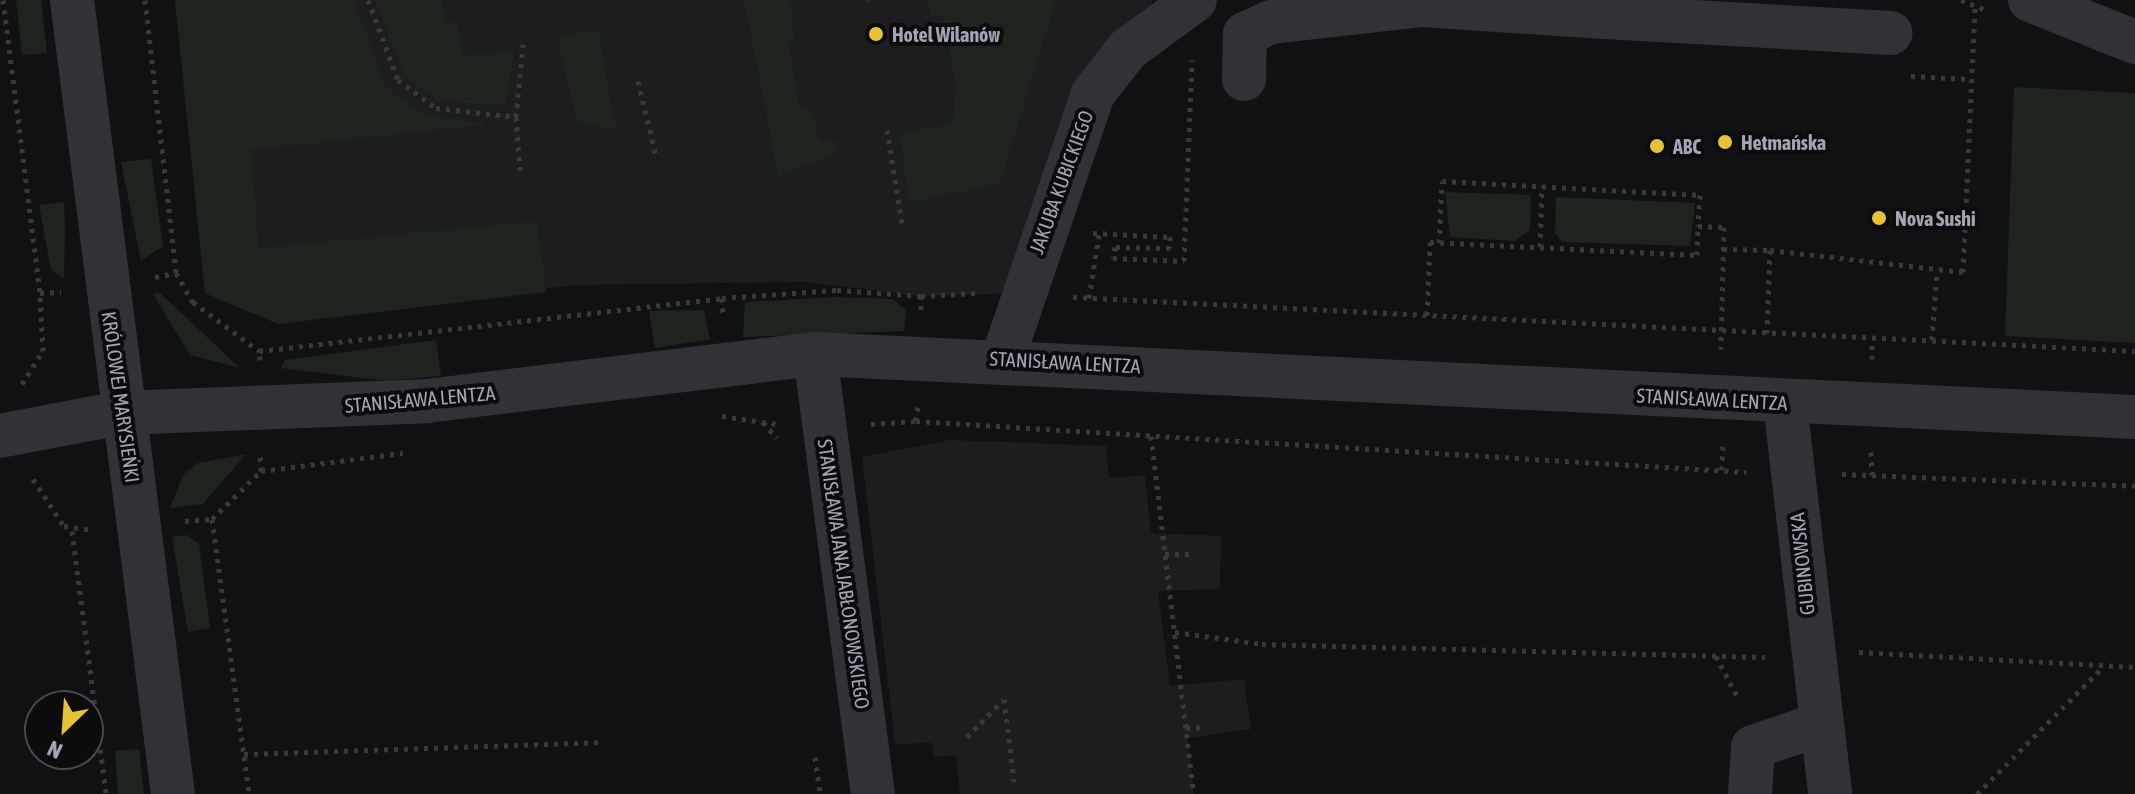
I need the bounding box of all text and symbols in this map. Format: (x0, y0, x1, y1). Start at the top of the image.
place label: Hotel Wilanów (892, 22, 1000, 46)
marker: Hotel Wilanów (867, 25, 885, 43)
street label: JAKUBA KUBICKIEGO (1024, 107, 1098, 257)
place label: Hetmańska (1741, 130, 1826, 154)
marker: Hetmańska (1716, 133, 1734, 151)
place label: ABC (1673, 134, 1701, 158)
marker: ABC (1648, 137, 1666, 155)
place label: Nova Sushi (1895, 206, 1975, 230)
marker: Nova Sushi (1870, 209, 1888, 227)
street label: KRÓLOWEJ MARYSIEŃKI (97, 310, 145, 484)
street label: STANISŁAWA LENTZA (989, 346, 1141, 378)
street label: STANISŁAWA LENTZA (344, 380, 496, 418)
street label: STANISŁAWA LENTZA (1636, 383, 1788, 415)
street label: STANISŁAWA JANA JABŁONOWSKIEGO (813, 437, 875, 711)
street label: GUBINOWSKA (1785, 512, 1819, 616)
north arrow (24, 690, 104, 770)
text: N (43, 735, 66, 764)

